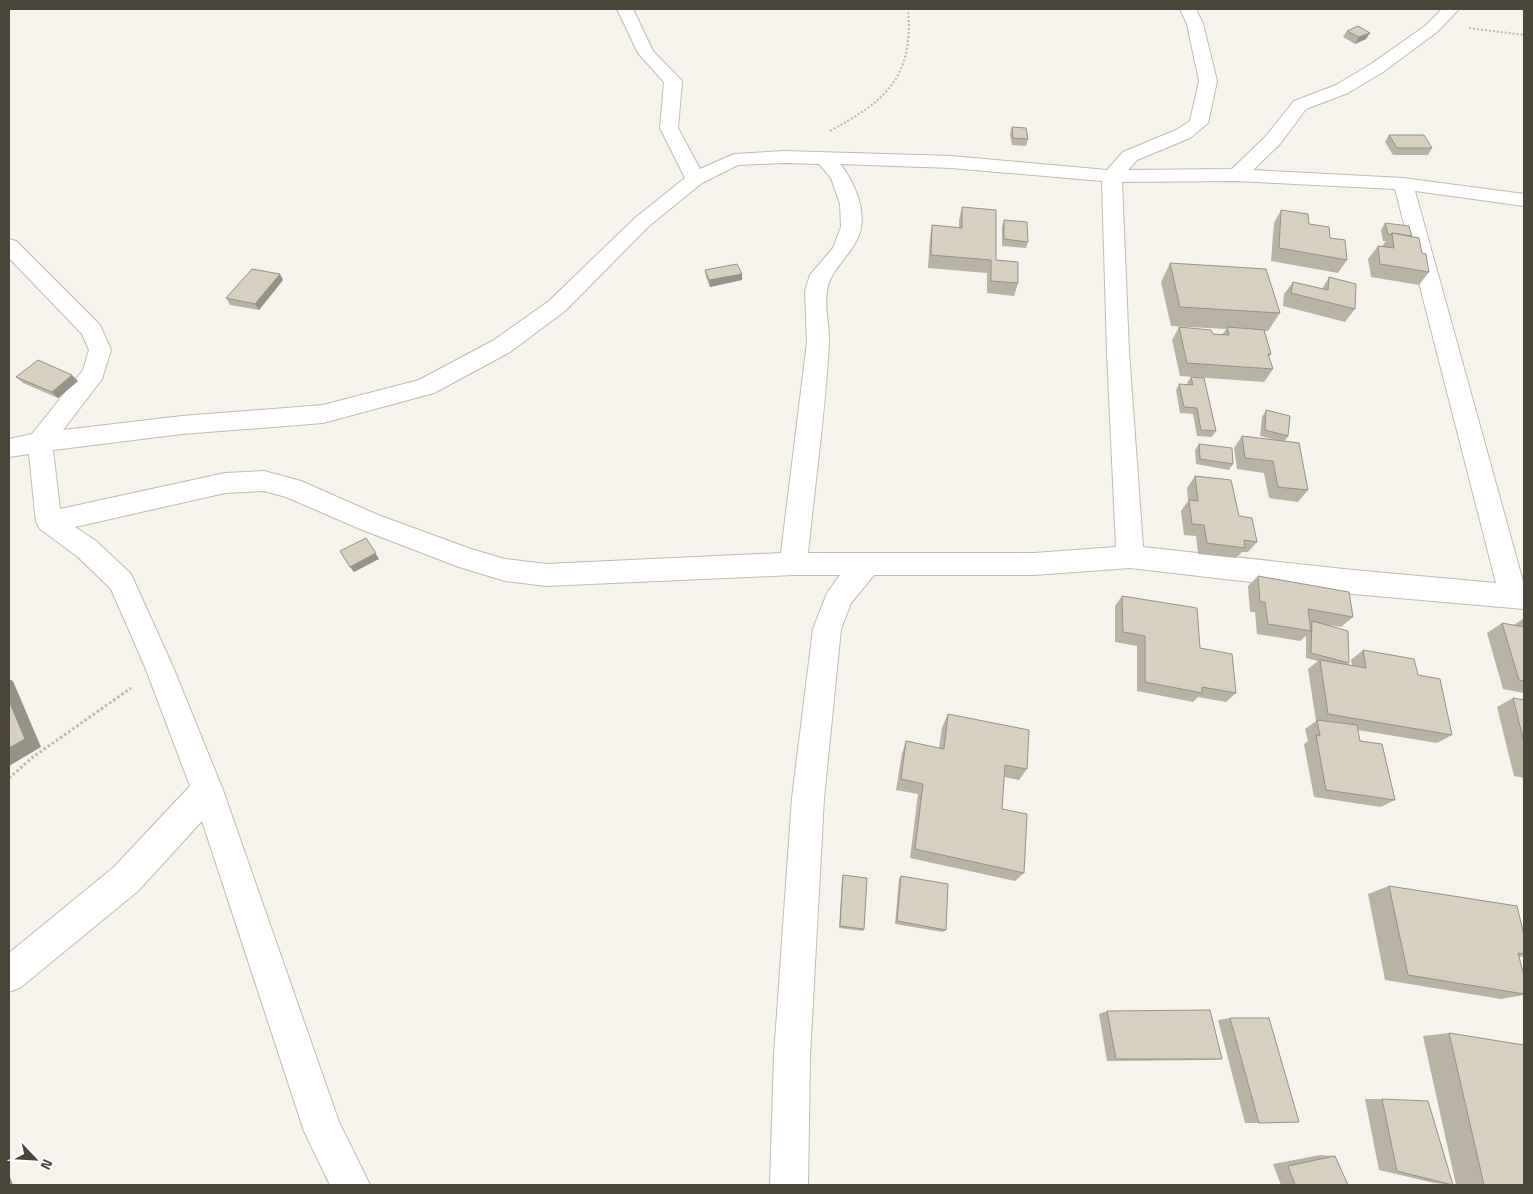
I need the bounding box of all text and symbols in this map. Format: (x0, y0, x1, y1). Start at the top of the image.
north arrow (10, 1134, 60, 1184)
text: N (36, 1156, 59, 1174)

